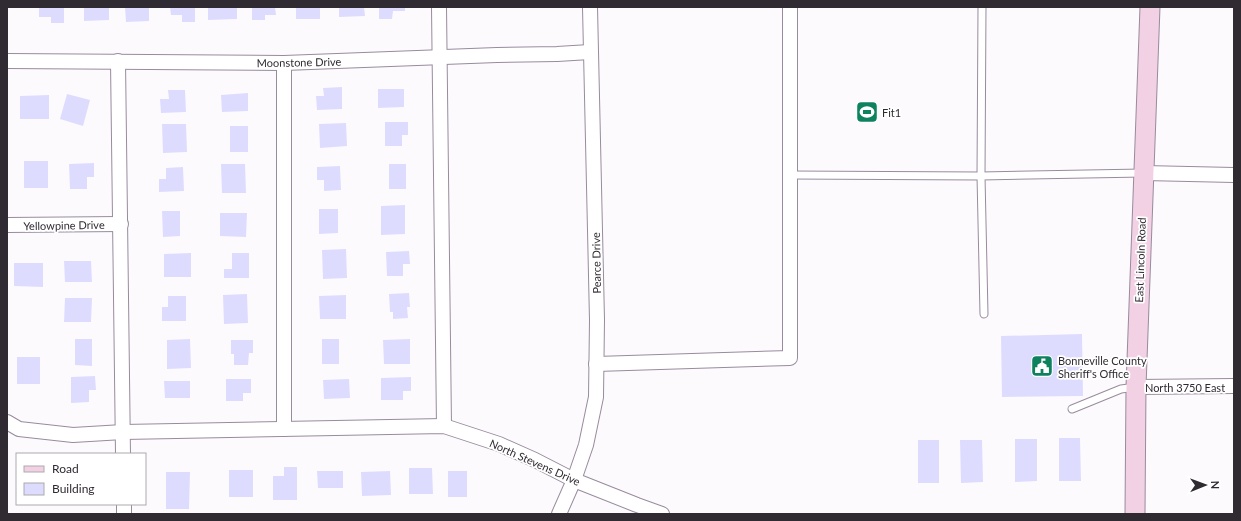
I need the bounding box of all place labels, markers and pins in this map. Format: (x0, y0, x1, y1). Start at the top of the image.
sports icon: Fit1 (854, 99, 880, 125)
place label: Fit1 (882, 106, 901, 119)
public building icon: Bonneville County Sheriff's Office (1029, 353, 1055, 379)
place label: Bonneville County Sheriff's Office (1058, 354, 1147, 380)

